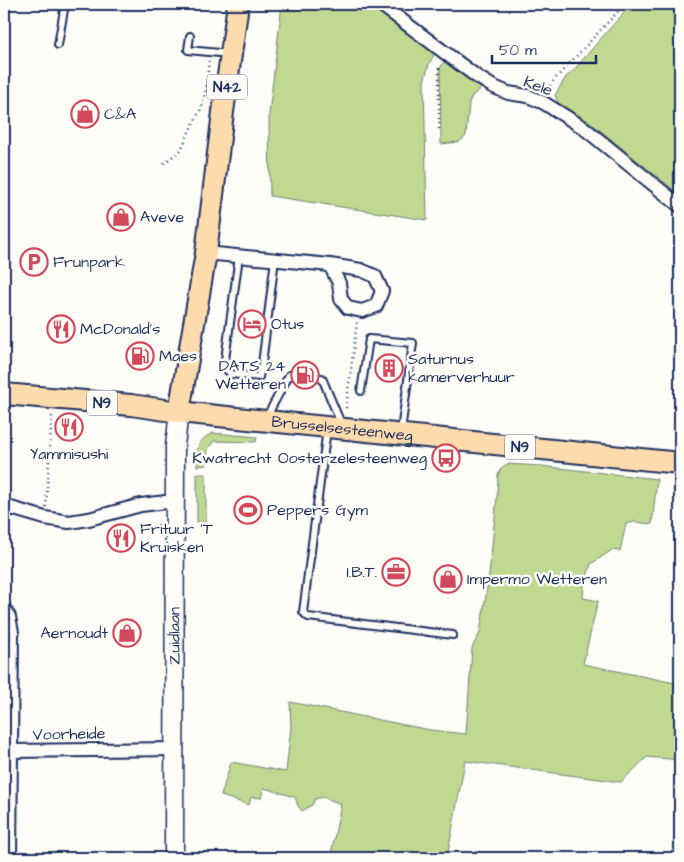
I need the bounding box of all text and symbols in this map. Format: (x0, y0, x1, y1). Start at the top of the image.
scale bar (492, 32, 595, 64)
text: 50 m (499, 40, 537, 61)
street label: Kele (520, 71, 556, 102)
road number: N42 (207, 74, 247, 100)
shop icon: C&A (70, 99, 100, 129)
place label: C&A (104, 103, 136, 125)
shop icon: Aveve (106, 202, 136, 232)
place label: Aveve (140, 206, 185, 228)
parking icon: Frunpark (19, 247, 49, 277)
place label: Frunpark (53, 251, 125, 273)
hotel icon: Otus (237, 309, 267, 339)
place label: Otus (271, 313, 304, 335)
restaurant icon: McDonald's (46, 314, 76, 344)
place label: McDonald's (80, 318, 160, 340)
fuel station icon: Maes (125, 341, 155, 371)
place label: Maes (159, 345, 197, 367)
place label: Saturnus kamerverhuur (408, 348, 515, 388)
building icon: Saturnus kamerverhuur (374, 353, 404, 383)
place label: DATS 24 Wetteren (215, 355, 286, 395)
fuel station icon: DATS 24 Wetteren (290, 360, 320, 390)
road number: N9 (87, 390, 117, 416)
street label: Brusselsesteenweg (270, 410, 414, 448)
restaurant icon: Yammisushi (54, 412, 84, 442)
road number: N9 (505, 434, 535, 460)
place label: Yammisushi (30, 443, 109, 465)
bus stop icon: Kwatrecht Oosterzelesteenweg (431, 443, 461, 473)
place label: Kwatrecht Oosterzelesteenweg (192, 447, 427, 470)
sports icon: Peppers Gym (233, 495, 263, 525)
place label: Peppers Gym (267, 499, 368, 522)
place label: Frituur 'T Kruisken (140, 518, 213, 558)
restaurant icon: Frituur 'T Kruisken (106, 523, 136, 553)
office icon: I.B.T. (381, 557, 411, 587)
place label: I.B.T. (346, 561, 377, 583)
shop icon: Impermo Wetteren (433, 564, 463, 594)
place label: Impermo Wetteren (467, 568, 607, 590)
street label: Zuidlaan (163, 607, 186, 665)
shop icon: Aernoudt (112, 618, 142, 648)
place label: Aernoudt (40, 622, 109, 644)
street label: Voorheide (32, 722, 106, 746)

